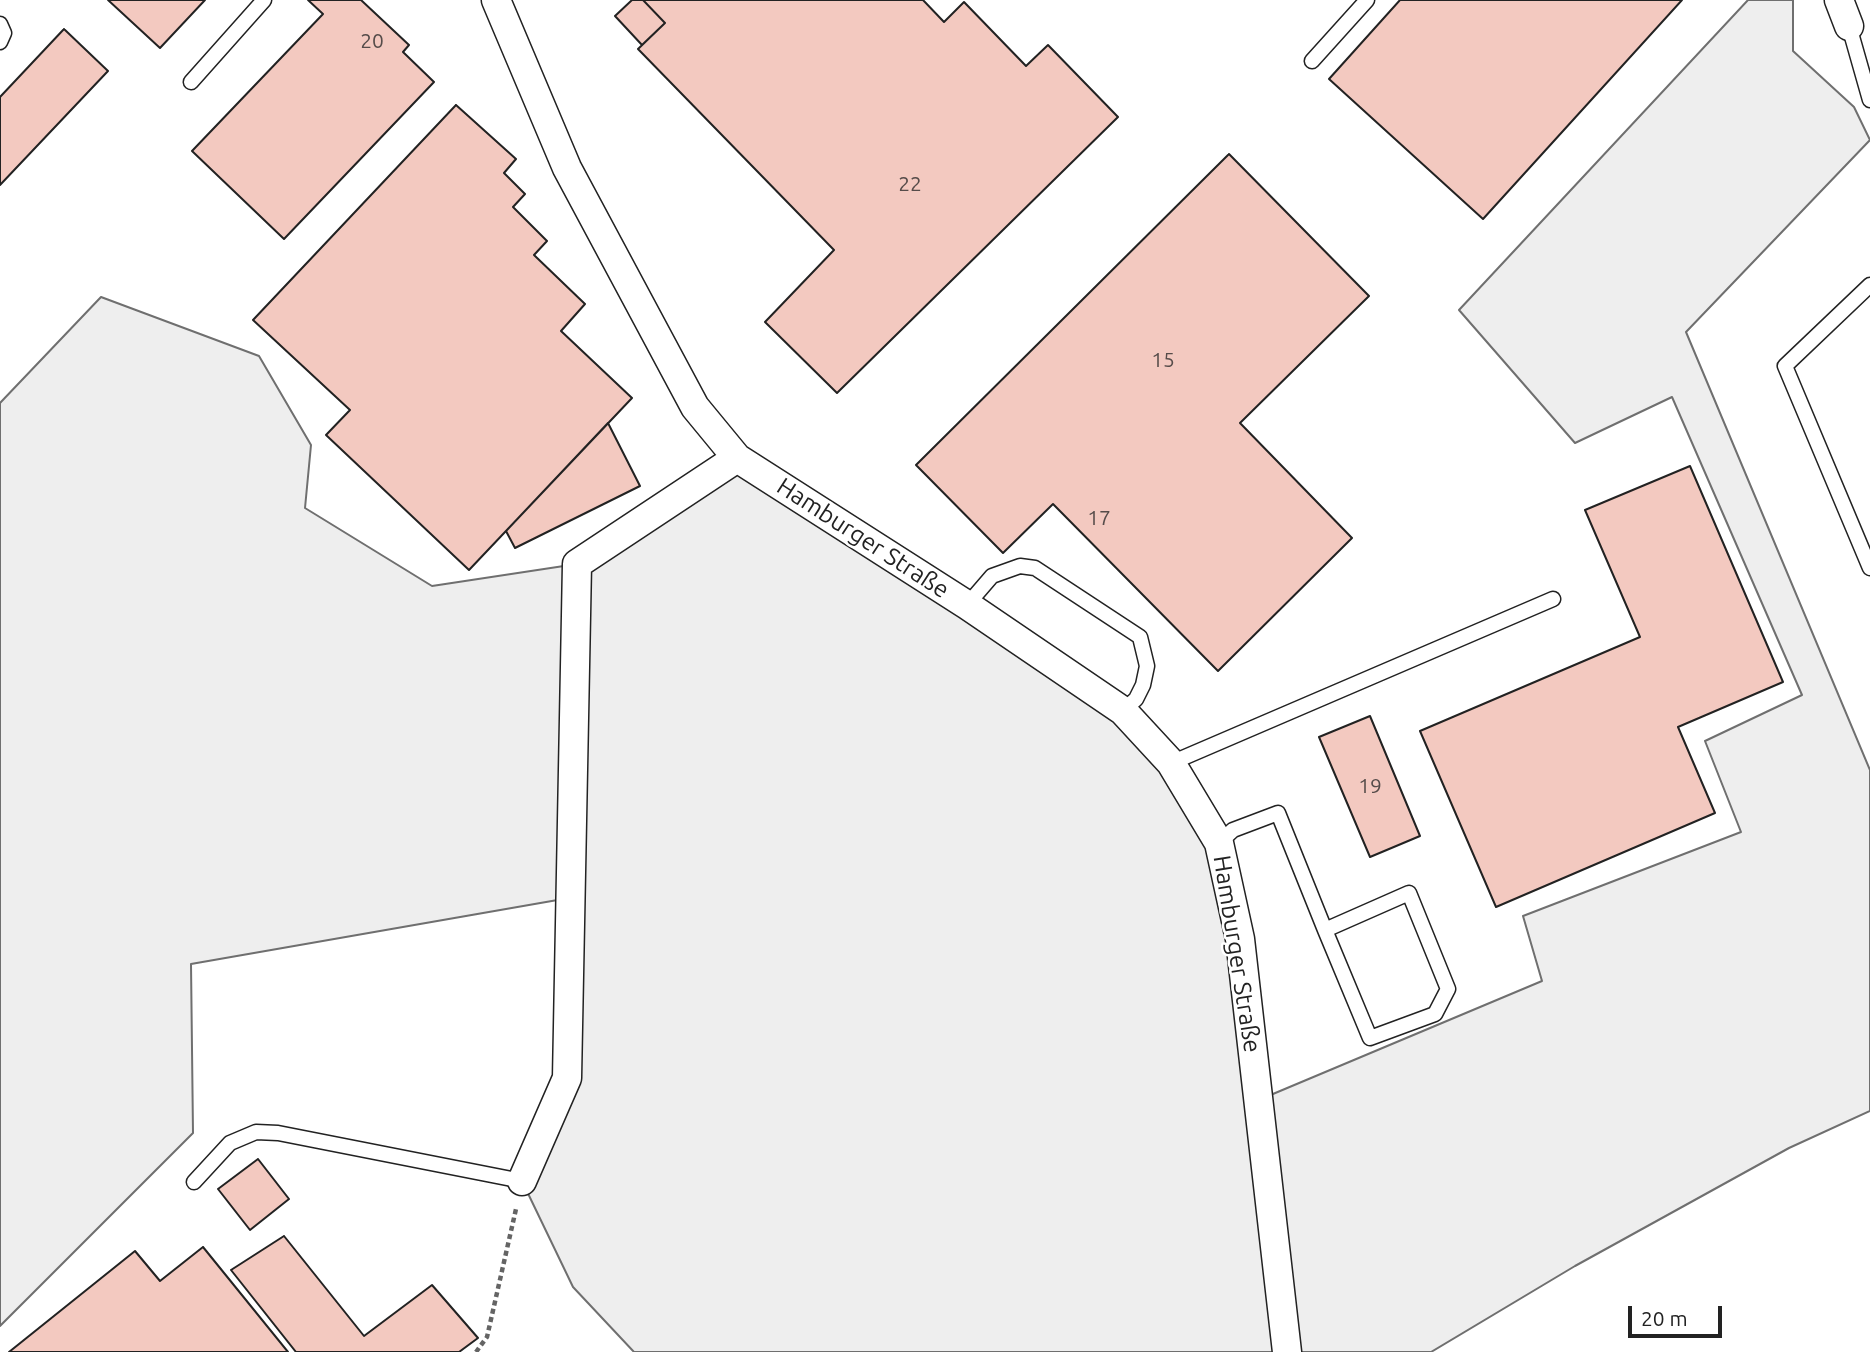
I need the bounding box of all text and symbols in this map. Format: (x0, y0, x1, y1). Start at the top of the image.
house number: 20 (360, 28, 384, 54)
house number: 22 (898, 171, 922, 197)
house number: 15 (1151, 347, 1175, 373)
street label: Hamburger Straße (772, 472, 954, 604)
house number: 17 (1087, 505, 1111, 531)
house number: 19 (1358, 773, 1382, 799)
street label: Hamburger Straße (1207, 853, 1267, 1055)
scale bar (1632, 1292, 1727, 1336)
text: 20 m (1641, 1306, 1688, 1330)

